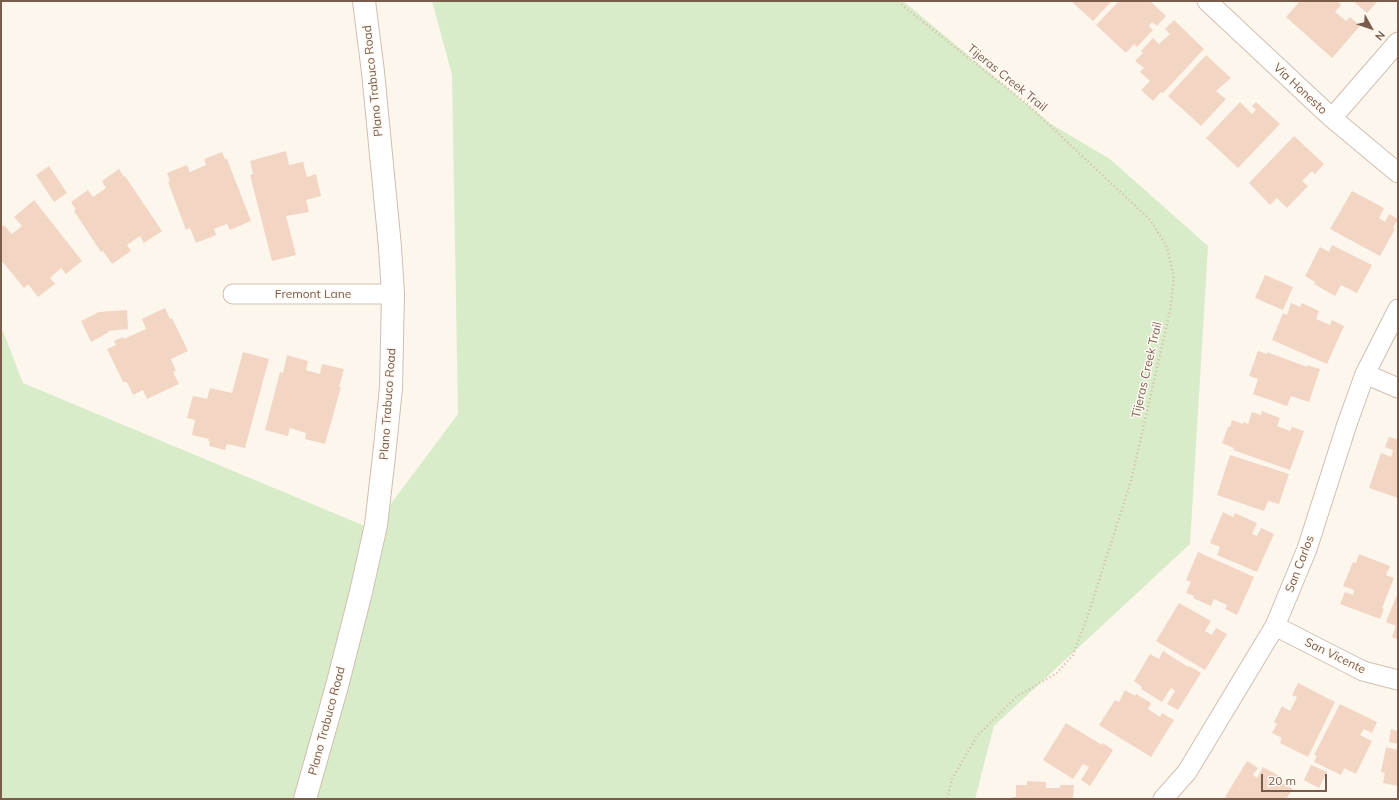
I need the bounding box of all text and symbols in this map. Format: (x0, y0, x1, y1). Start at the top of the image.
north arrow (1351, 8, 1391, 48)
street label: Plano Trabuco Road (360, 25, 386, 137)
text: N (1372, 28, 1388, 43)
street label: Tijeras Creek Trail (964, 41, 1050, 115)
street label: Via Honesto (1270, 61, 1330, 117)
street label: Fremont Lane (275, 287, 351, 301)
street label: Tijeras Creek Trail (1129, 320, 1165, 420)
street label: Plano Trabuco Road (377, 348, 399, 460)
street label: San Carlos (1283, 533, 1317, 595)
street label: San Vicente (1302, 635, 1368, 677)
street label: Plano Trabuco Road (306, 665, 348, 777)
scale bar (1263, 766, 1329, 792)
text: 20 m (1268, 773, 1296, 788)

